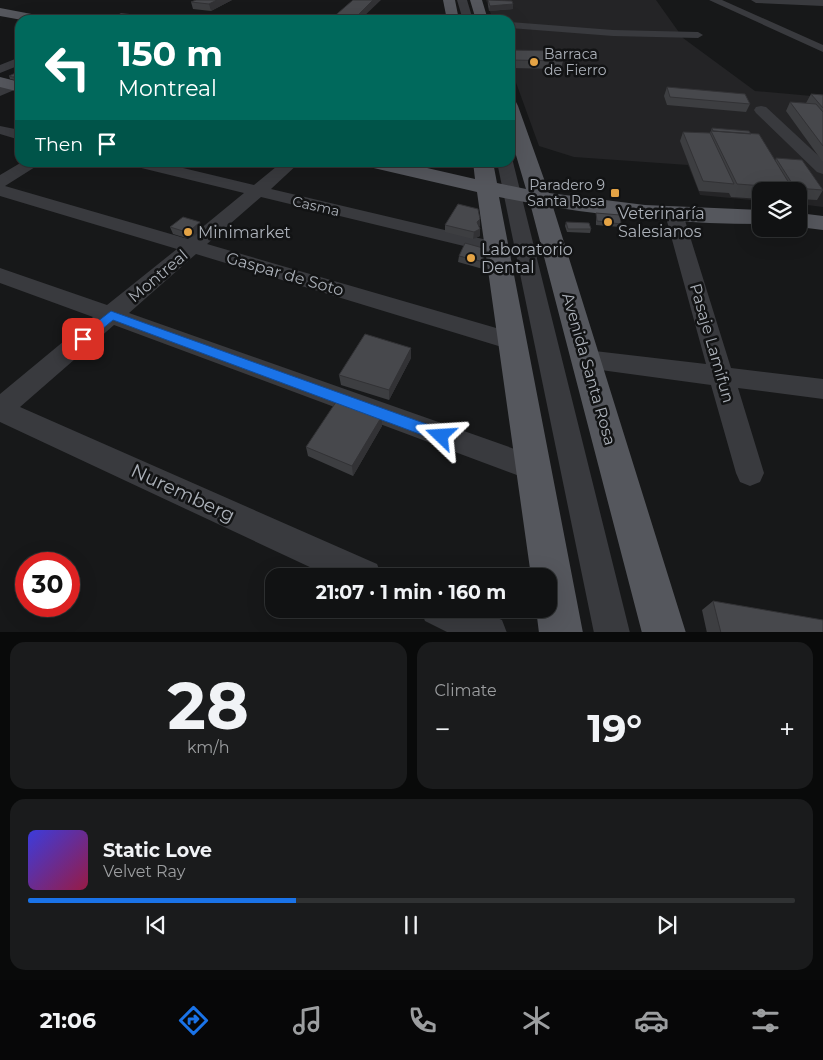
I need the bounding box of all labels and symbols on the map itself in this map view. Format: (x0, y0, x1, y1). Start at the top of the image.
place label: Barraca de Fierro (544, 45, 607, 79)
marker: Barraca de Fierro (528, 56, 540, 68)
place label: Paradero 9 Santa Rosa (527, 176, 605, 210)
marker: Paradero 9 Santa Rosa (609, 187, 621, 199)
street label: Casma (291, 192, 341, 220)
place label: Veterinaría Salesianos (618, 204, 705, 241)
marker: Veterinaría Salesianos (602, 216, 614, 228)
place label: Minimarket (198, 223, 291, 242)
marker: Minimarket (182, 226, 194, 238)
place label: Laboratorio Dental (481, 240, 573, 277)
street label: Montreal (124, 246, 192, 306)
street label: Gaspar de Soto (224, 248, 346, 300)
marker: Laboratorio Dental (465, 252, 477, 264)
street label: Pasaje Lamifun (686, 281, 738, 405)
street label: Avenida Santa Rosa (558, 291, 620, 447)
pin (62, 318, 104, 360)
position arrow (414, 409, 466, 461)
street label: Nuremberg (127, 459, 239, 527)
speed limit sign: 30 (15, 552, 80, 617)

